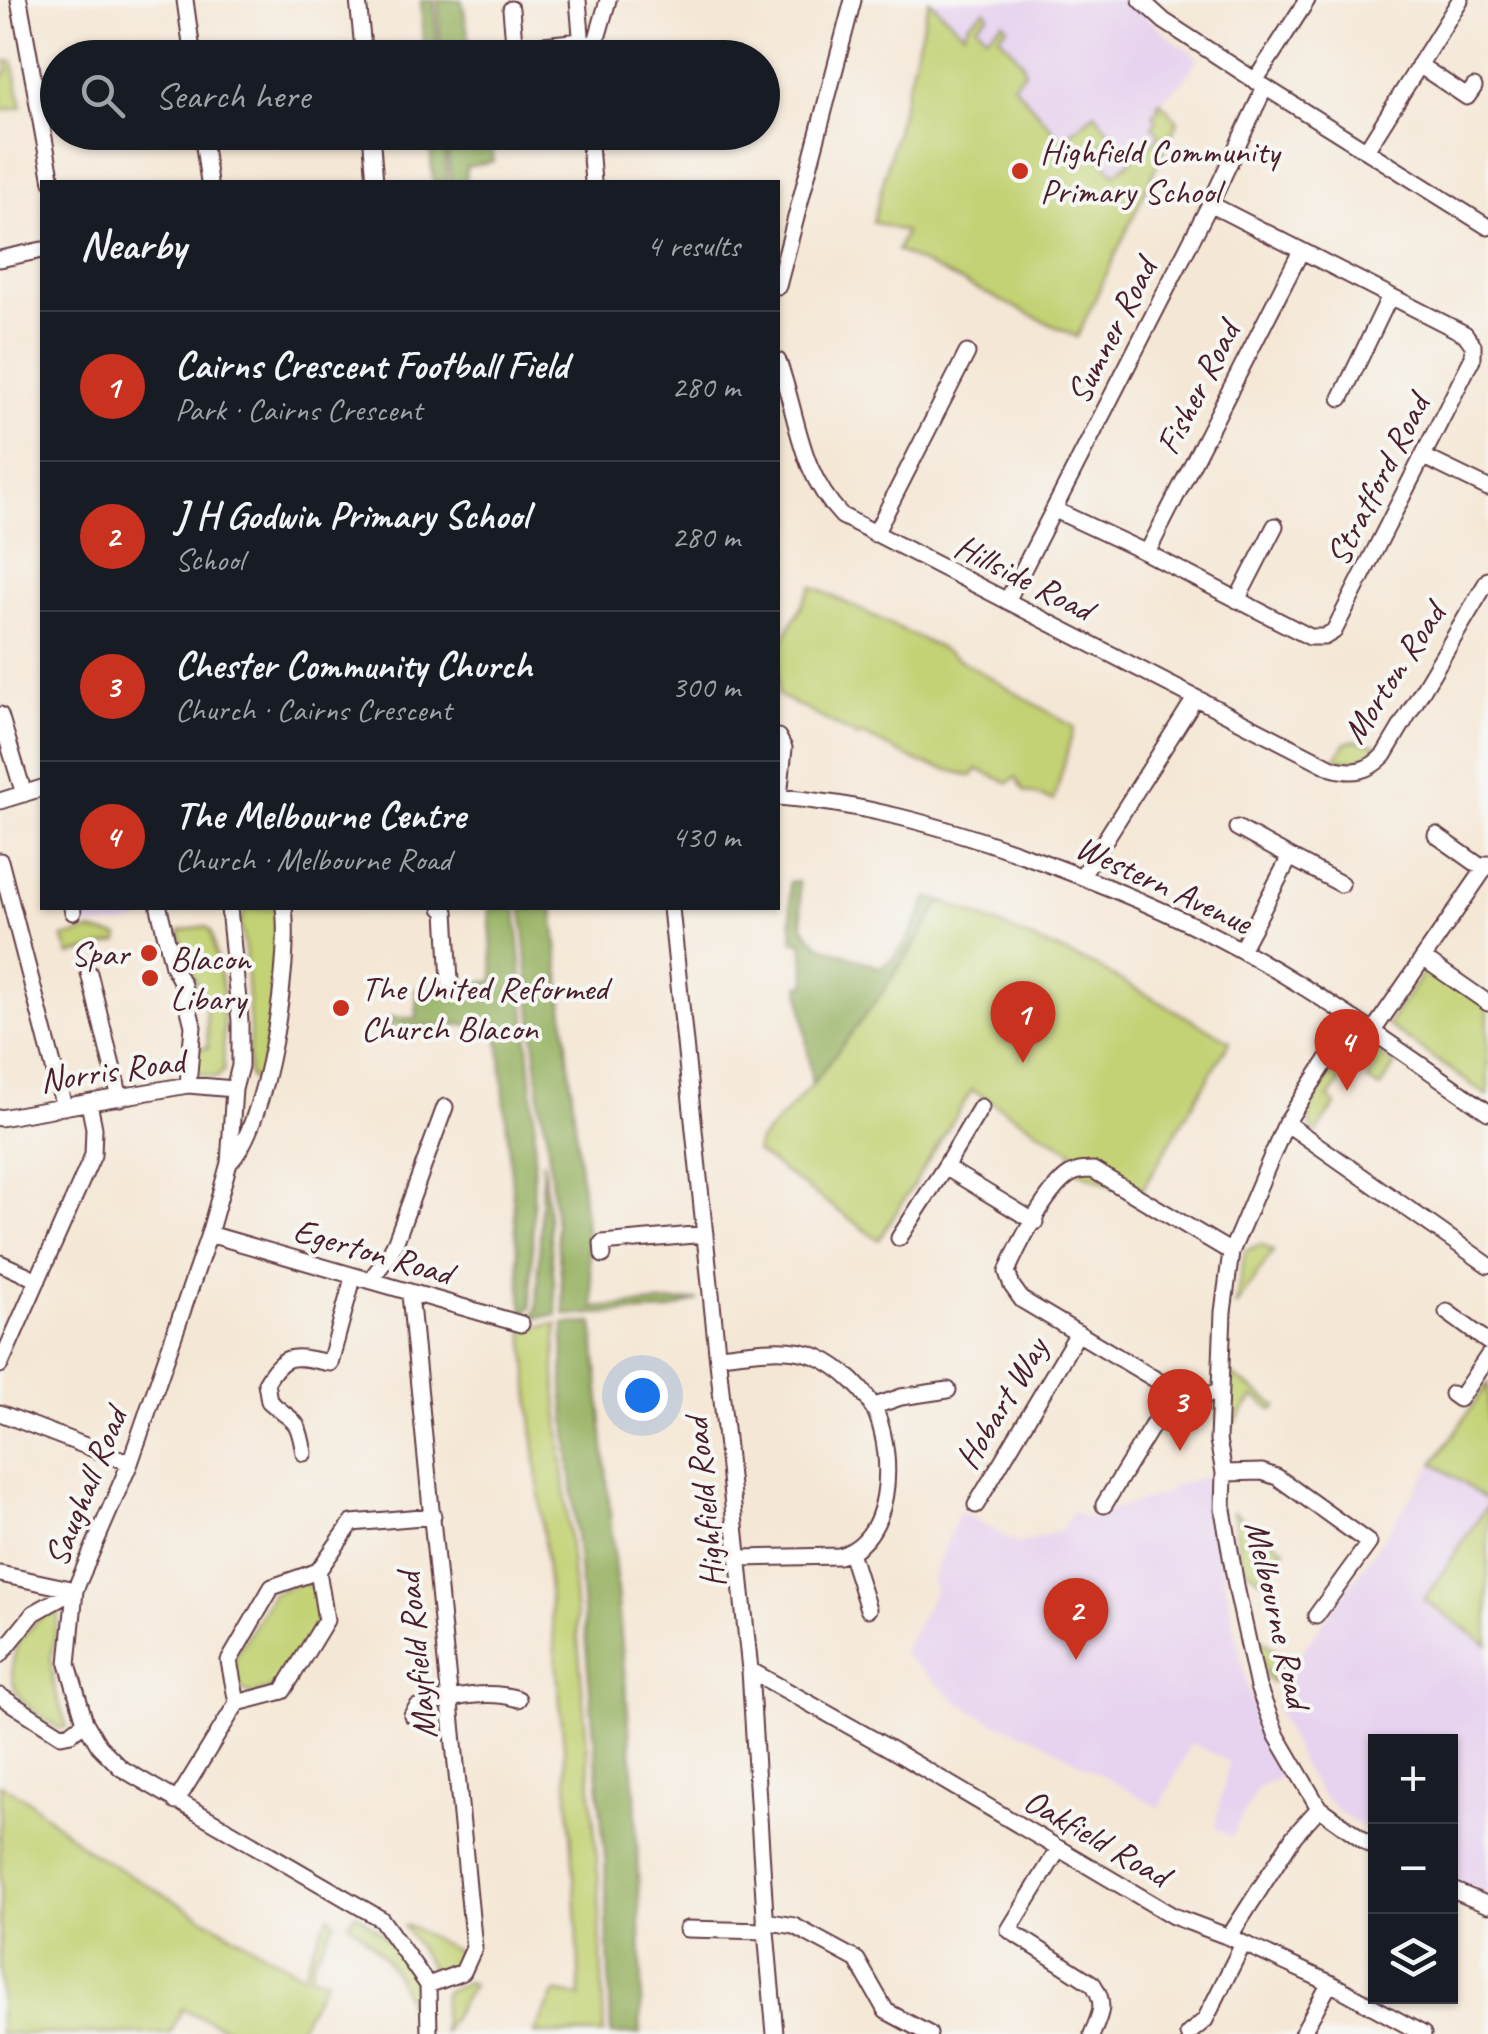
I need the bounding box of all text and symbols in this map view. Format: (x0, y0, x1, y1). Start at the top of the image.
search box (40, 40, 780, 150)
icon: search (75, 68, 130, 123)
text: Search here (155, 72, 310, 119)
place label: Highfield Community Primary School (1040, 129, 1282, 214)
marker: Highfield Community Primary School (1009, 160, 1031, 182)
text: Nearby (80, 219, 186, 272)
text: 4 results (646, 225, 740, 266)
street label: Sumner Road (1056, 246, 1169, 411)
street label: Fisher Road (1145, 310, 1252, 462)
text: Cairns Crescent Football Field (175, 342, 567, 389)
text: 1 (105, 366, 120, 407)
text: 280 m (671, 366, 740, 407)
street label: Stratford Road (1315, 382, 1442, 573)
text: Park · Cairns Crescent (175, 389, 422, 430)
text: J H Godwin Primary School (175, 492, 528, 539)
text: 2 (105, 516, 120, 557)
text: 280 m (671, 516, 740, 557)
street label: Hillside Road (947, 524, 1105, 634)
text: School (175, 539, 244, 580)
street label: Morton Road (1331, 590, 1458, 752)
text: Chester Community Church (175, 642, 532, 689)
text: 3 (105, 666, 120, 707)
text: 300 m (671, 666, 740, 707)
text: Church · Cairns Crescent (175, 689, 451, 730)
text: The Melbourne Centre (175, 792, 465, 839)
text: 4 (105, 816, 120, 857)
text: 430 m (671, 816, 740, 857)
street label: Western Avenue (1069, 824, 1261, 946)
text: Church · Melbourne Road (175, 839, 451, 880)
place label: Spar (71, 931, 131, 976)
place label: Blacon Libary (170, 936, 252, 1021)
marker: Spar (138, 942, 160, 964)
place label: The United Reformed Church Blacon (361, 966, 613, 1051)
marker: Blacon Libary (139, 967, 161, 989)
pin: 1 (990, 980, 1056, 1063)
marker: The United Reformed Church Blacon (330, 997, 352, 1019)
pin: 4 (1314, 1008, 1380, 1091)
street label: Norris Road (37, 1037, 192, 1103)
street label: Egerton Road (288, 1207, 462, 1297)
street label: Hobart Way (945, 1327, 1060, 1477)
pin: 3 (1148, 1368, 1212, 1451)
your location (617, 1370, 668, 1421)
street label: Saughall Road (33, 1397, 139, 1573)
street label: Highfield Road (673, 1411, 736, 1590)
street label: Melbourne Road (1234, 1516, 1322, 1717)
street label: Mayfield Road (385, 1565, 448, 1741)
pin: 2 (1044, 1578, 1108, 1660)
map controls (1368, 1734, 1458, 2004)
button: + (1368, 1734, 1458, 1824)
street label: Oakfield Road (1016, 1778, 1182, 1900)
button: − (1368, 1824, 1458, 1914)
button: layers (1368, 1914, 1458, 2004)

